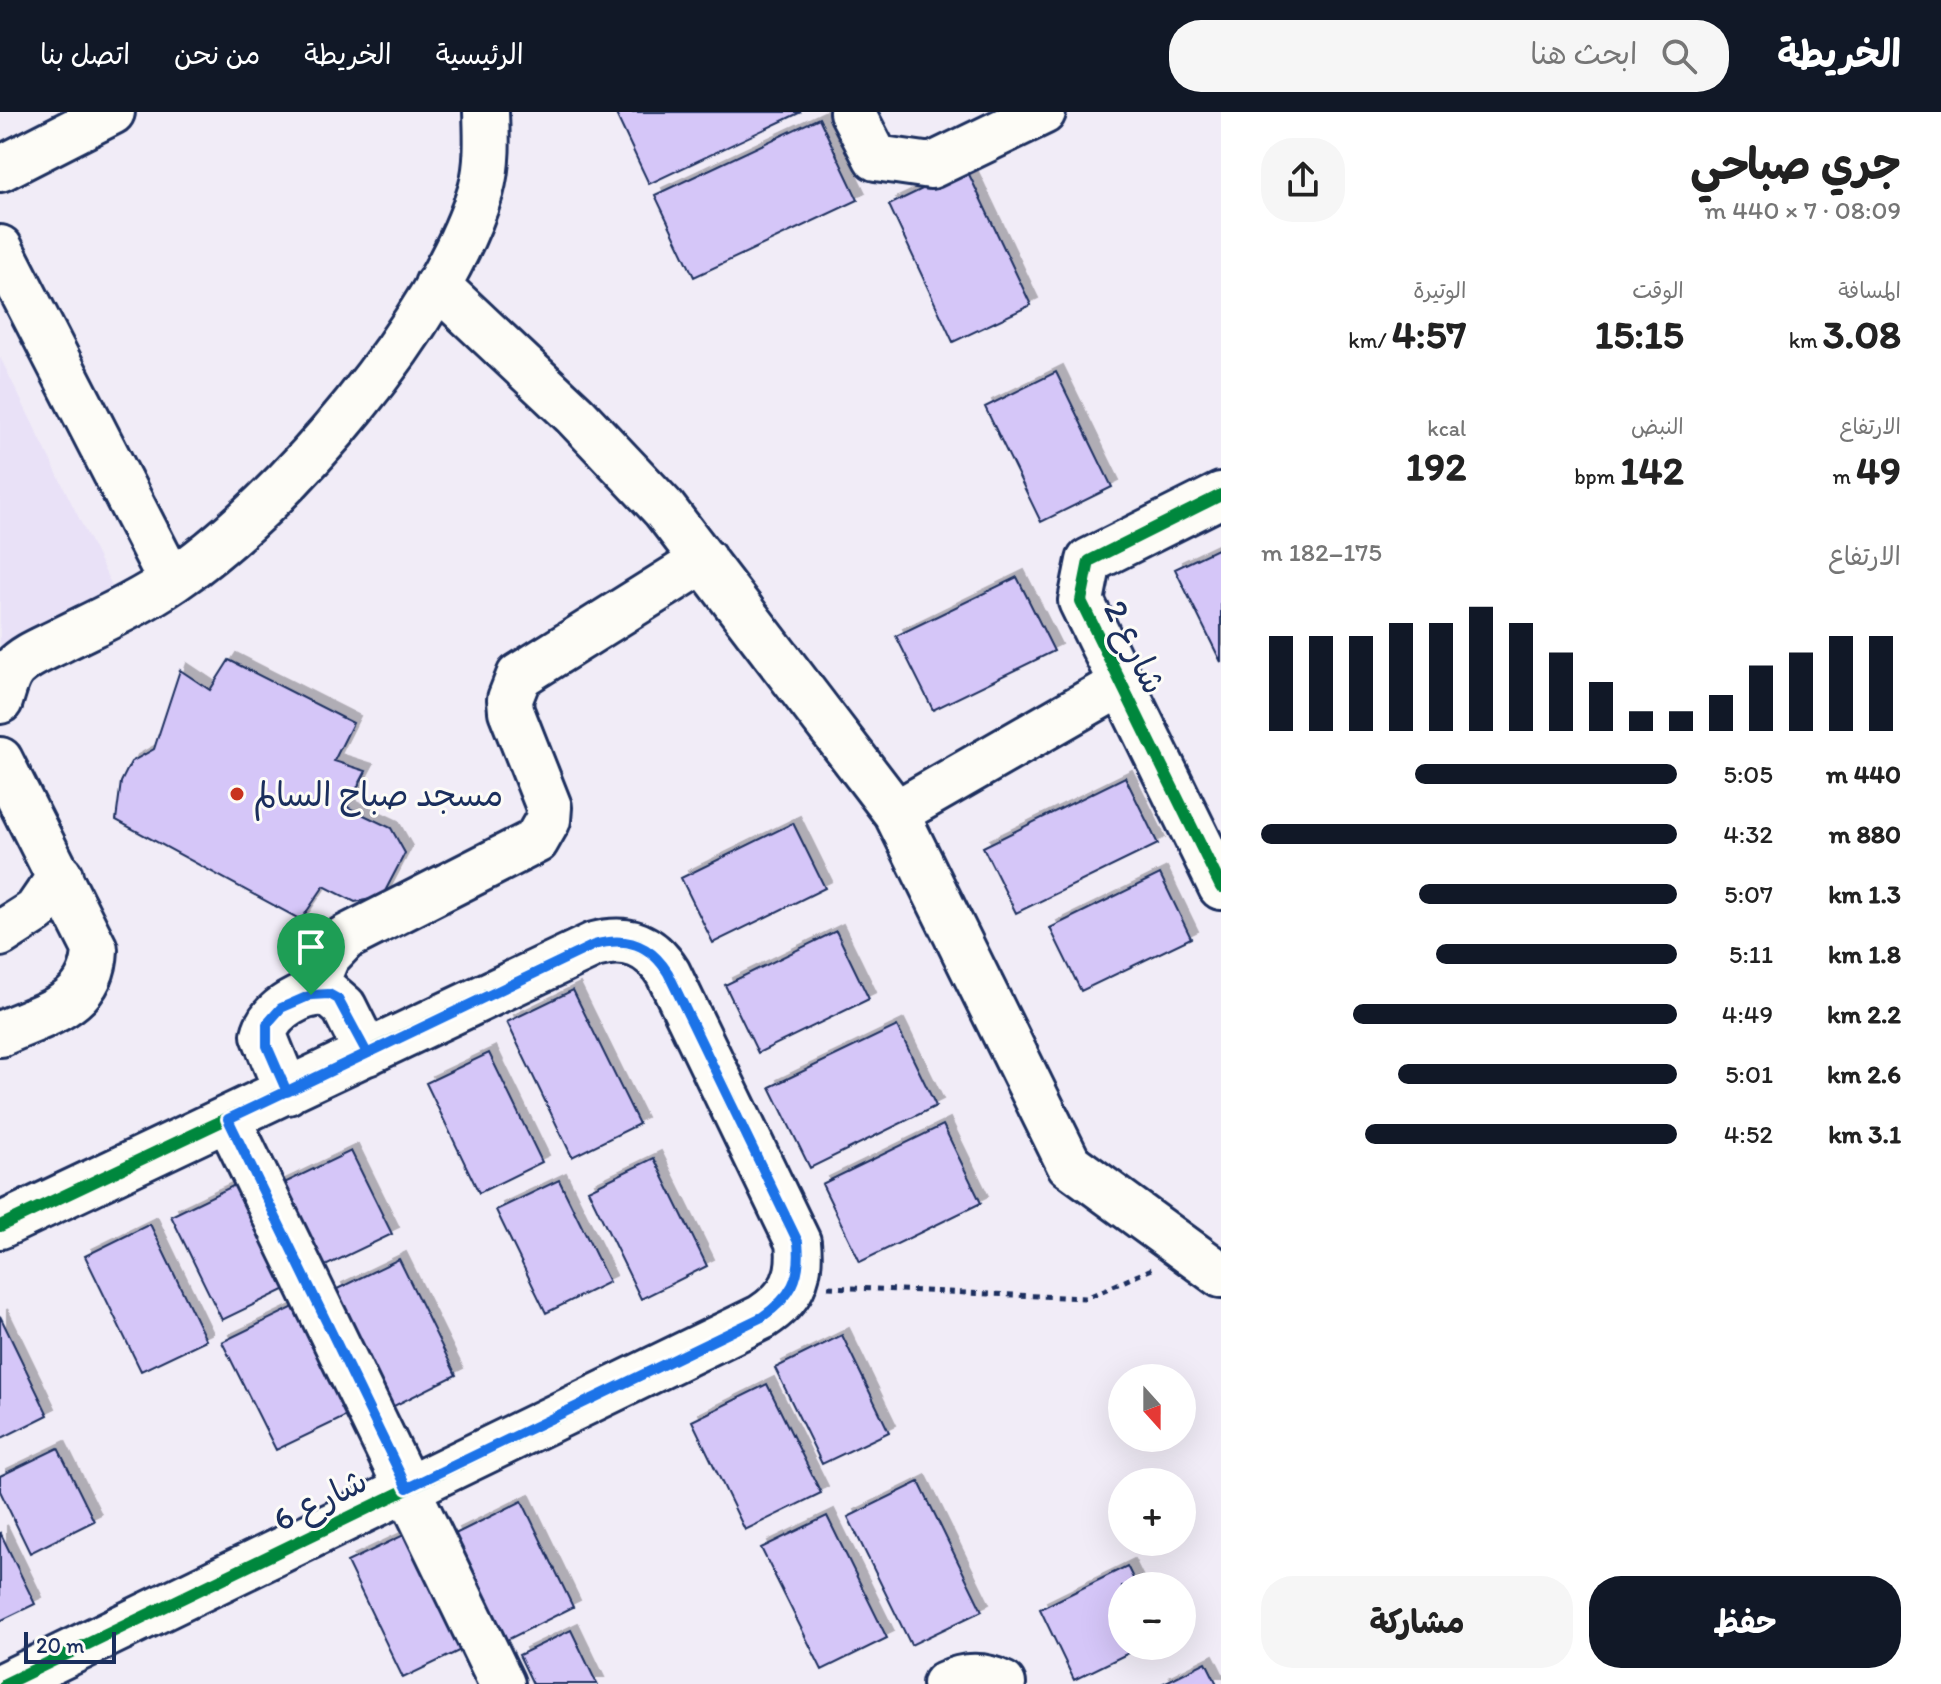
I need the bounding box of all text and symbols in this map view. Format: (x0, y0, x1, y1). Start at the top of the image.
search box (1169, 20, 1729, 92)
text: الخريطة (1777, 31, 1901, 77)
icon: search (1657, 34, 1701, 78)
text: ابحث هنا (1530, 35, 1637, 72)
text: اتصل بنا (40, 37, 130, 71)
text: من نحن (174, 37, 260, 71)
text: الخريطة (304, 37, 392, 71)
text: الرئيسية (436, 37, 524, 71)
text: جري صباحي (1690, 137, 1901, 190)
button: share (1261, 138, 1345, 222)
text: 08:09 · 7 × 440 m (1704, 194, 1901, 226)
text: الوتيرة (1413, 277, 1466, 304)
text: الوقت (1632, 277, 1684, 304)
text: المسافة (1838, 277, 1901, 304)
text: 4:57 (1392, 310, 1466, 358)
text: 15:15 (1595, 310, 1684, 358)
text: 3.08 (1823, 310, 1901, 358)
text: /km (1348, 327, 1392, 354)
text: km (1789, 327, 1823, 354)
text: النبض (1631, 413, 1684, 440)
text: الارتفاع (1839, 413, 1901, 440)
text: kcal (1427, 415, 1466, 442)
text: 192 (1406, 442, 1466, 490)
text: 142 (1620, 446, 1684, 494)
text: 49 (1856, 446, 1901, 494)
text: bpm (1574, 463, 1620, 490)
text: m (1833, 463, 1856, 490)
text: 175–182 m (1261, 536, 1382, 568)
text: الارتفاع (1828, 540, 1901, 572)
street label: شارع 2 (1092, 593, 1175, 702)
text: 5:05 (1723, 758, 1773, 790)
text: 440 m (1826, 758, 1901, 790)
place label: مسجد صباح السالم (253, 774, 503, 821)
marker: مسجد صباح السالم (228, 785, 246, 803)
text: 4:32 (1723, 818, 1773, 850)
text: 880 m (1829, 818, 1901, 850)
text: 5:07 (1724, 878, 1773, 910)
text: 1.3 km (1828, 878, 1901, 910)
pin (277, 913, 345, 995)
icon: arrive (289, 925, 333, 969)
text: 5:11 (1729, 938, 1773, 970)
text: 1.8 km (1828, 938, 1901, 970)
text: 4:49 (1722, 998, 1773, 1030)
text: 2.2 km (1827, 998, 1901, 1030)
text: 5:01 (1725, 1058, 1773, 1090)
text: 2.6 km (1827, 1058, 1901, 1090)
text: 4:52 (1724, 1118, 1773, 1150)
text: 3.1 km (1828, 1118, 1901, 1150)
north arrow (1108, 1364, 1196, 1452)
map controls (1108, 1364, 1196, 1660)
street label: شارع 6 (266, 1460, 375, 1543)
button: + (1108, 1468, 1196, 1556)
button: − (1108, 1572, 1196, 1660)
button: مشاركة (1261, 1576, 1573, 1668)
button: حفظ (1589, 1576, 1901, 1668)
scale bar (24, 1628, 116, 1664)
text: 20 m (36, 1632, 85, 1659)

